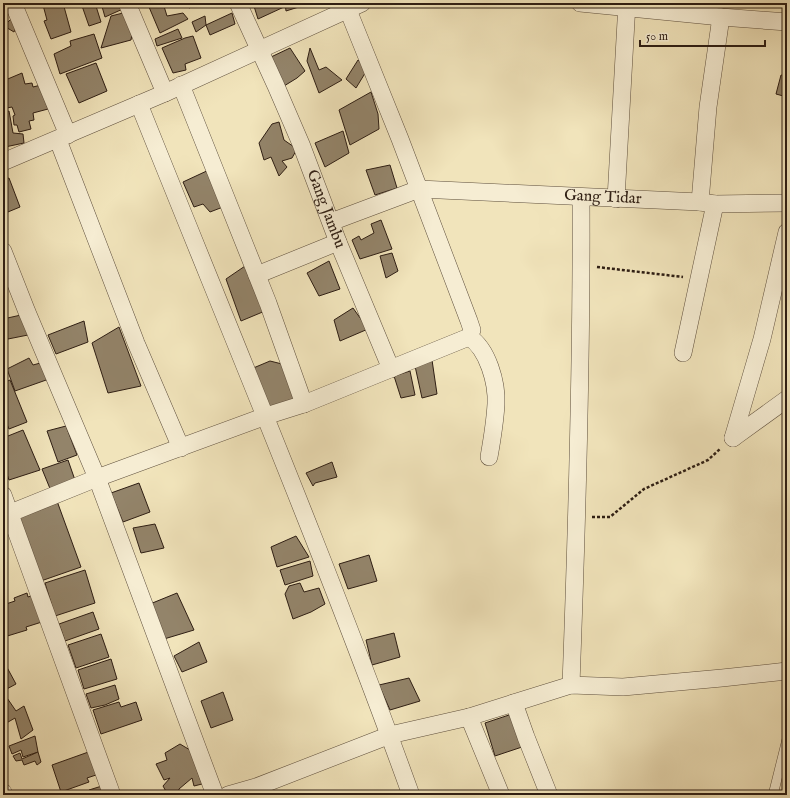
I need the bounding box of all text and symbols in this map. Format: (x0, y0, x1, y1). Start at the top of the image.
scale bar (640, 22, 765, 48)
text: 50 m (646, 29, 668, 44)
street label: Gang Jambu (302, 167, 350, 251)
street label: Gang Tidar (564, 186, 642, 209)

